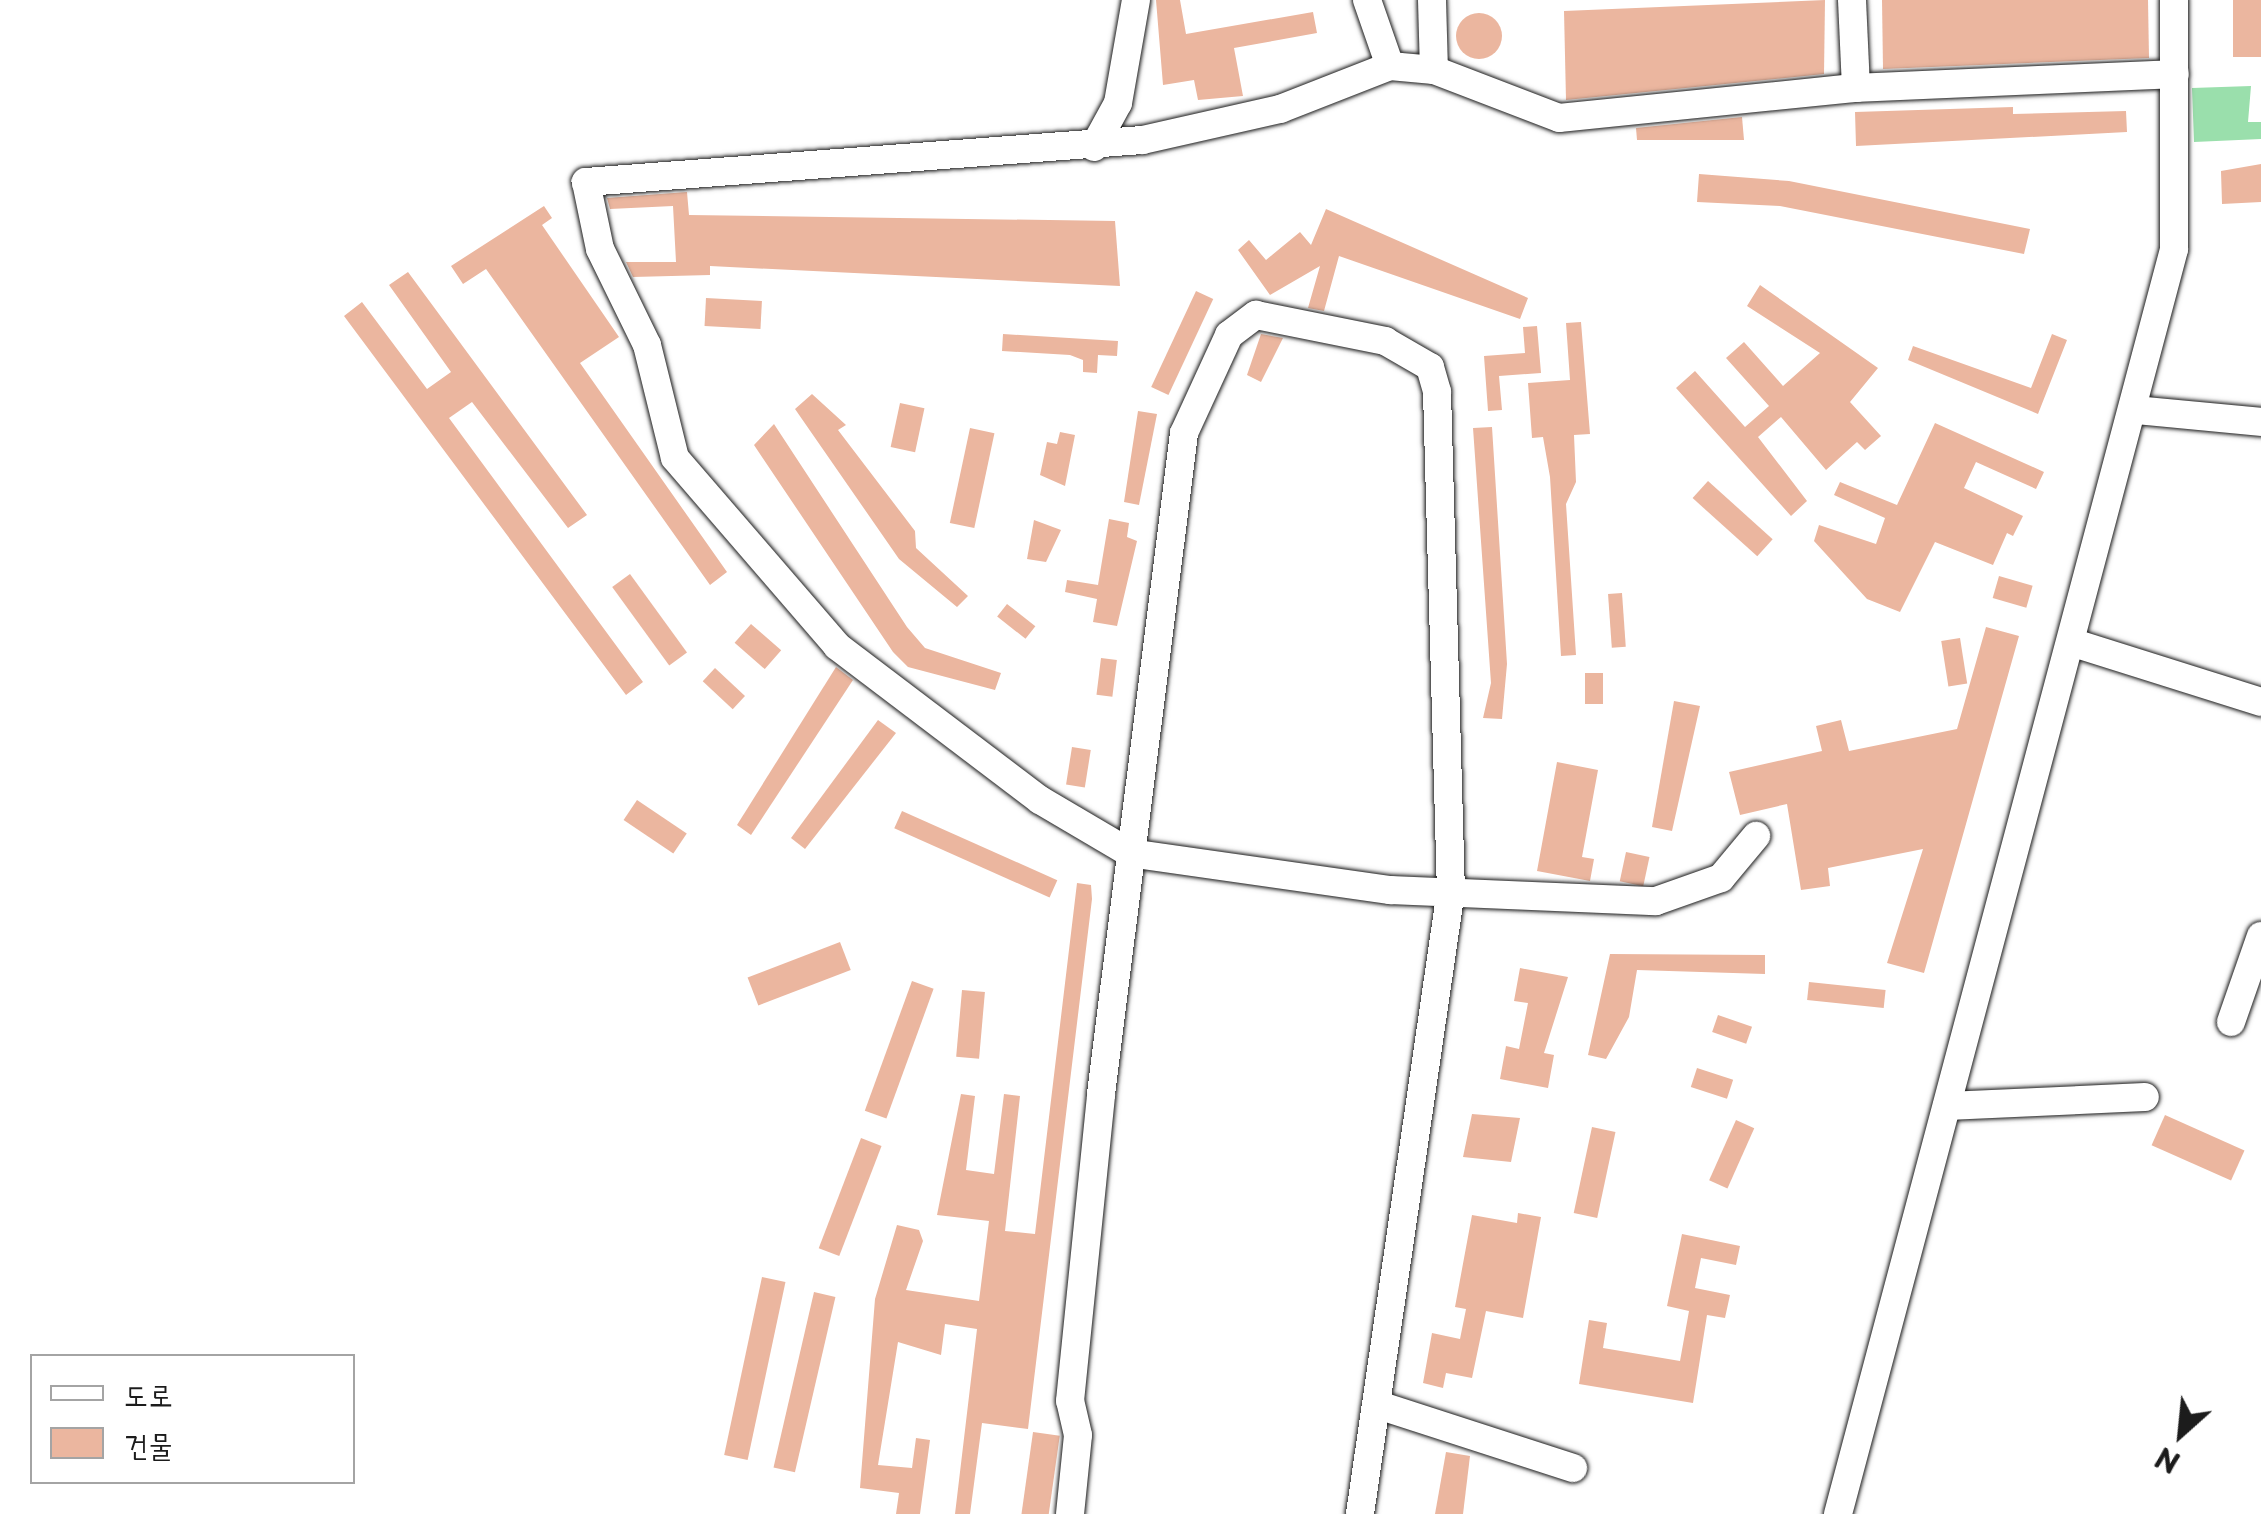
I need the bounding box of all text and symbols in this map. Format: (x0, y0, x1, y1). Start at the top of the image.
legend (30, 1354, 355, 1484)
text: 도로 (124, 1371, 172, 1416)
north arrow (2131, 1384, 2231, 1484)
text: 건물 (124, 1421, 172, 1466)
text: N (2148, 1437, 2187, 1485)

